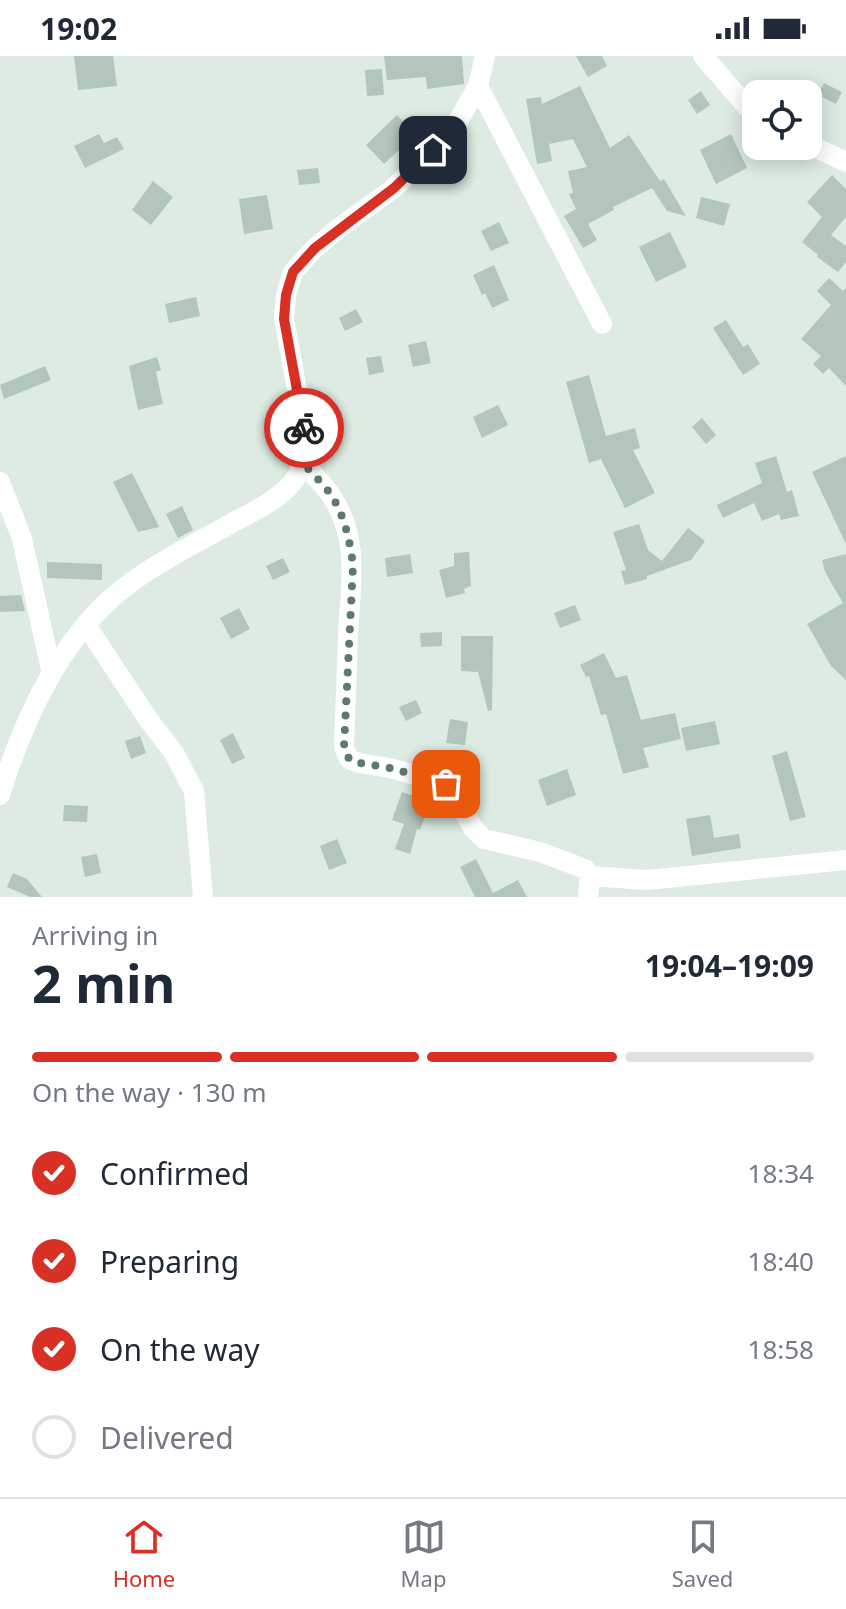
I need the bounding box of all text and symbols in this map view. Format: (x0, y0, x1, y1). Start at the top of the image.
text: 19:02 (40, 8, 117, 49)
map controls (742, 80, 822, 160)
button: locate (742, 80, 822, 160)
pin (399, 116, 467, 184)
icon: home (411, 128, 455, 172)
courier (264, 388, 344, 468)
icon: bike (282, 406, 326, 450)
pin (412, 750, 480, 818)
icon: bag (424, 762, 468, 806)
text: Arriving in (32, 917, 158, 953)
text: 19:04–19:09 (645, 945, 814, 986)
text: 2 min (32, 947, 175, 1018)
text: On the way · 130 m (32, 1074, 266, 1110)
icon: check (32, 1151, 76, 1195)
text: Confirmed (100, 1153, 250, 1194)
text: 18:34 (748, 1155, 814, 1191)
icon: check (32, 1239, 76, 1283)
text: Preparing (100, 1241, 239, 1282)
text: 18:40 (748, 1243, 814, 1279)
icon: check (32, 1327, 76, 1371)
text: On the way (100, 1329, 260, 1370)
text: 18:58 (748, 1331, 814, 1367)
text: Delivered (100, 1417, 234, 1458)
tab: Home (113, 1515, 175, 1593)
tab: Map (401, 1515, 446, 1593)
tab: Saved (672, 1515, 733, 1593)

